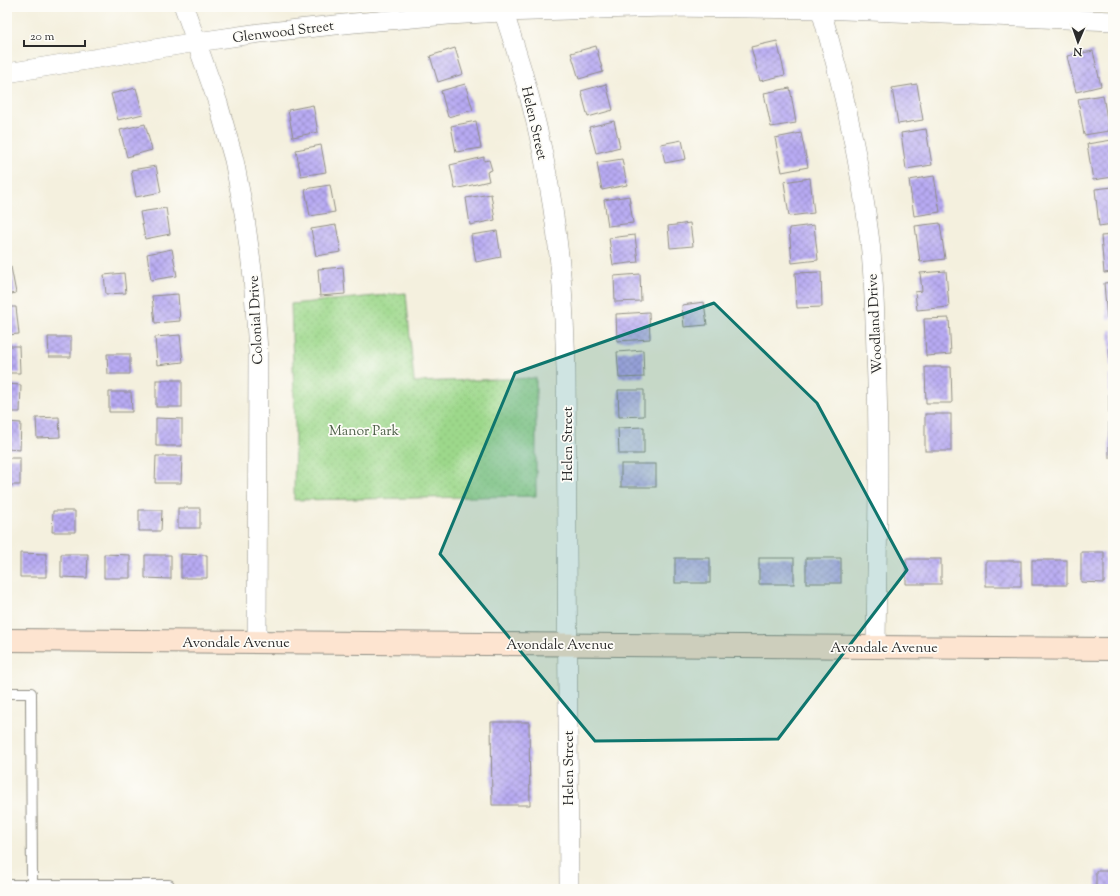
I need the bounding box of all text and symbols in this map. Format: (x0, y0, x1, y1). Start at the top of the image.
street label: Glenwood Street (231, 17, 335, 49)
scale bar (24, 22, 85, 48)
north arrow (1058, 22, 1098, 62)
text: 20 m (30, 28, 55, 46)
text: N (1073, 43, 1083, 59)
street label: Helen Street (515, 85, 551, 163)
street label: Woodland Drive (863, 273, 889, 375)
street label: Colonial Drive (245, 275, 269, 365)
street label: Helen Street (559, 406, 579, 482)
park label: Manor Park (329, 422, 399, 442)
street label: Avondale Avenue (182, 634, 290, 654)
street label: Avondale Avenue (506, 636, 614, 656)
street label: Avondale Avenue (830, 639, 938, 659)
street label: Helen Street (560, 730, 580, 806)

